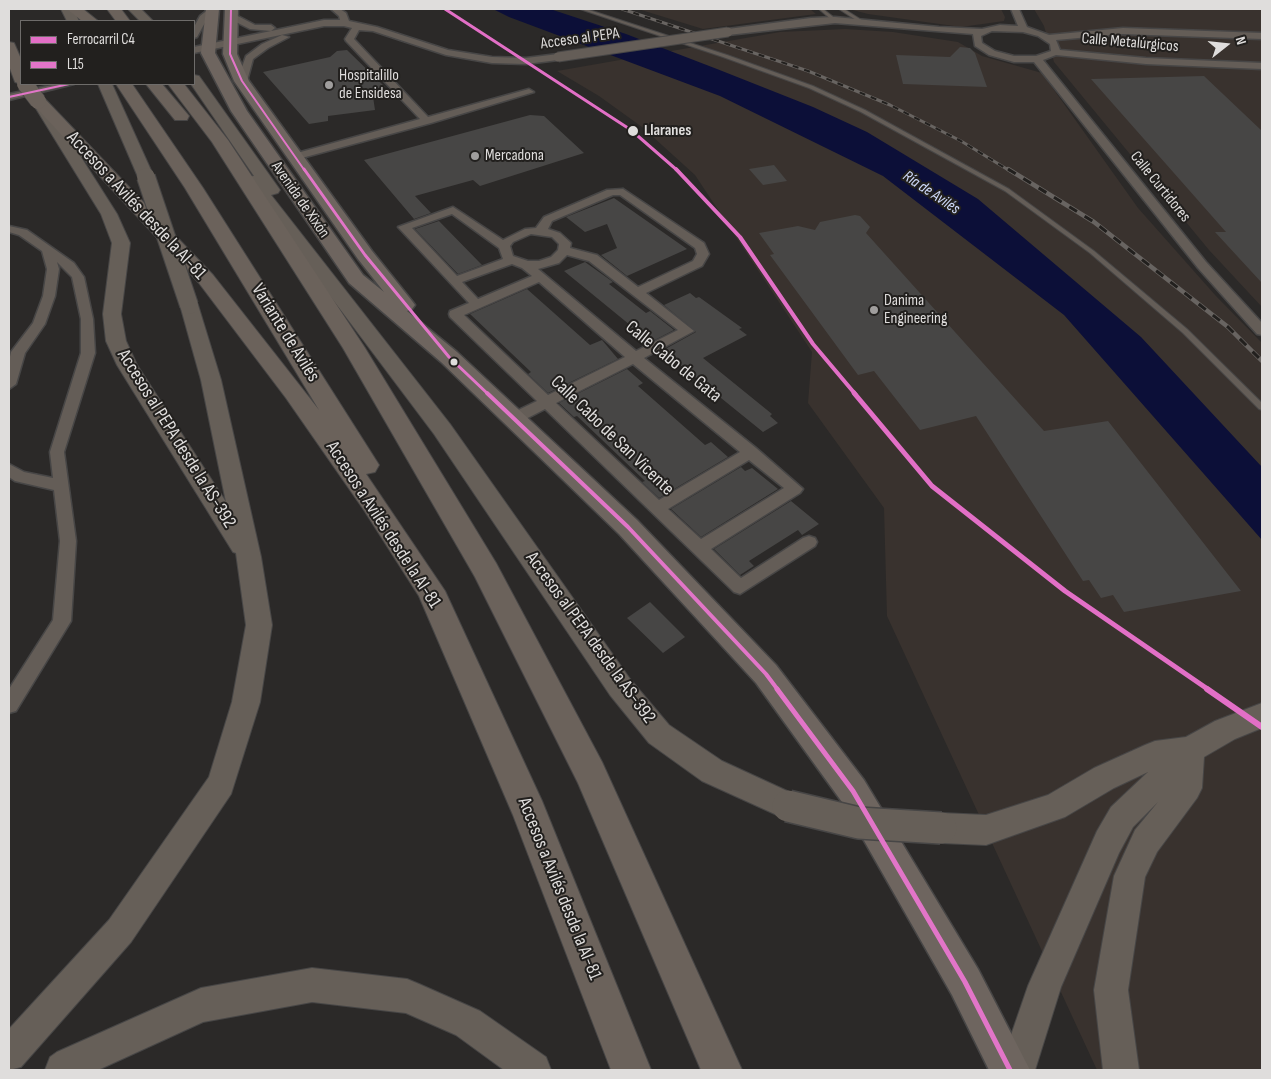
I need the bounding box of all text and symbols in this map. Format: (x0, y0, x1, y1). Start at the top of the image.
legend (20, 20, 195, 85)
north arrow (1201, 20, 1251, 70)
street label: Acceso al PEPA (539, 24, 621, 54)
street label: Calle Metalúrgicos (1081, 29, 1179, 57)
text: Ferrocarril C4 (67, 30, 135, 49)
text: N (1232, 35, 1250, 47)
text: L15 (67, 55, 84, 74)
place label: Hospitalillo de Ensidesa (339, 66, 402, 104)
marker: Hospitalillo de Ensidesa (323, 79, 335, 91)
place label: Llaranes (644, 121, 691, 141)
marker: Llaranes (626, 124, 640, 138)
street label: Accesos a Avilés desde la AI-81 (61, 127, 211, 285)
place label: Mercadona (485, 146, 544, 166)
street label: Calle Curtidores (1126, 148, 1194, 226)
marker: Mercadona (469, 150, 481, 162)
street label: Avenida de Xixón (267, 158, 333, 242)
water label: Ría de Avilés (899, 167, 963, 219)
street label: Variante de Avilés (246, 280, 324, 386)
place label: Danima Engineering (884, 291, 947, 329)
marker: Danima Engineering (868, 304, 880, 316)
street label: Calle Cabo de Gata (620, 316, 726, 408)
street label: Accesos al PEPA desde la AS-392 (112, 345, 240, 533)
unlabelled marker (449, 357, 459, 367)
street label: Calle Cabo de San Vicente (545, 371, 679, 501)
street label: Accesos a Avilés desde la AI-81 (320, 437, 446, 613)
street label: Accesos al PEPA desde la AS-392 (520, 548, 660, 728)
street label: Accesos a Avilés desde la AI-81 (512, 795, 606, 983)

